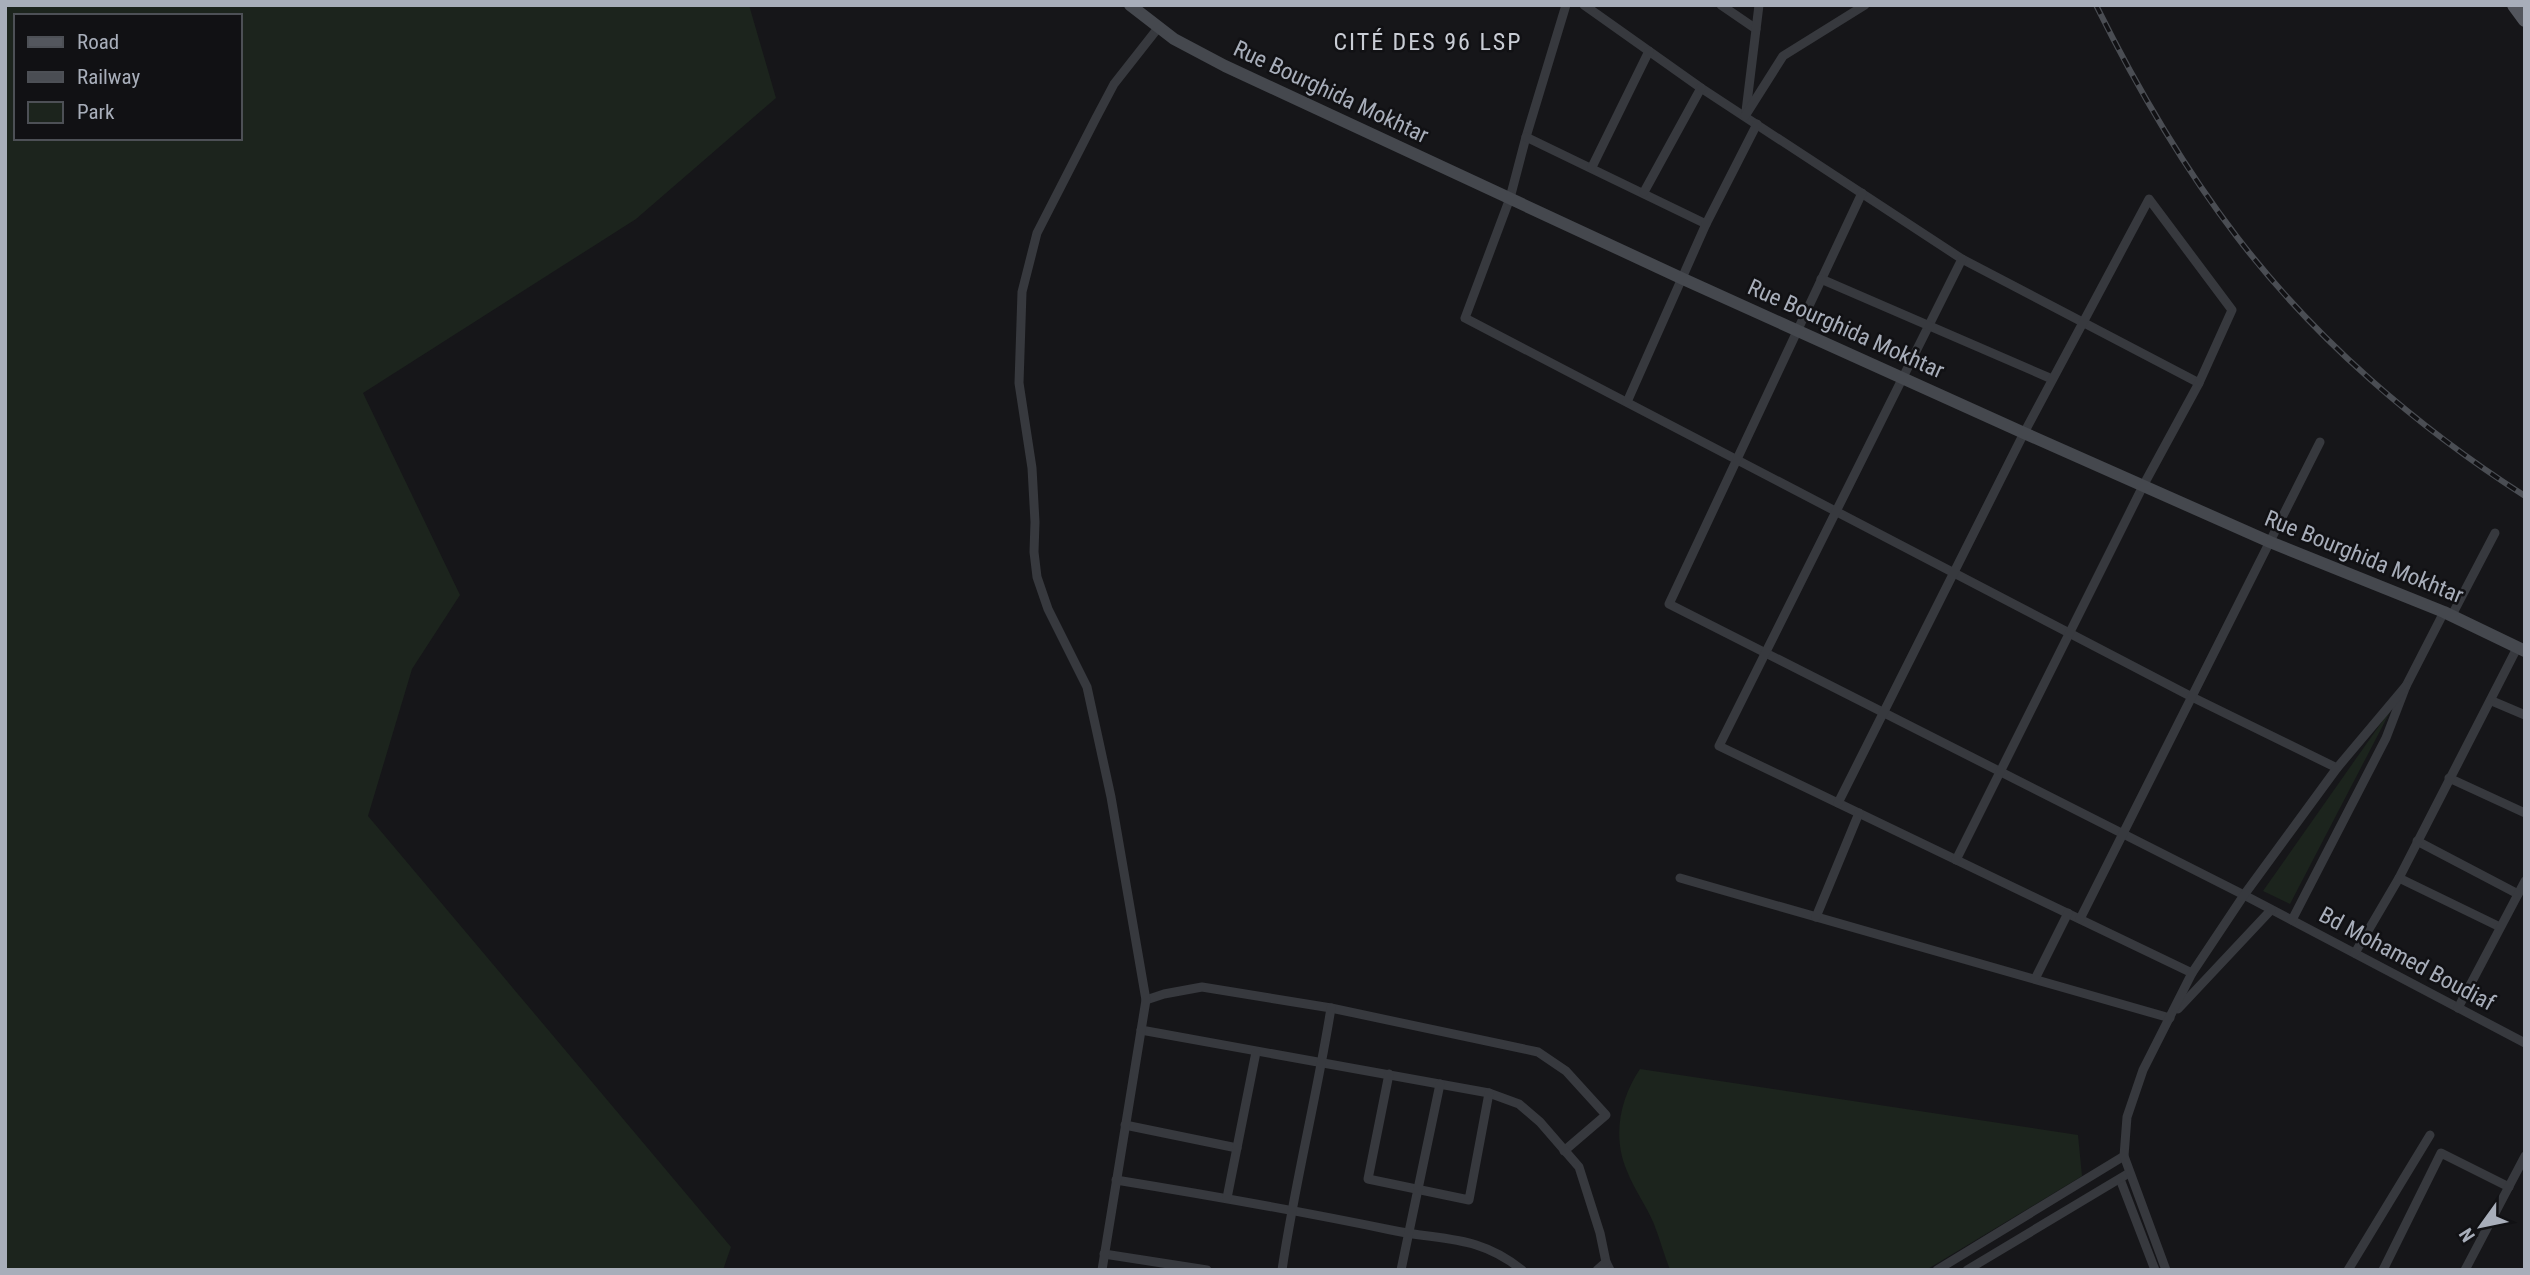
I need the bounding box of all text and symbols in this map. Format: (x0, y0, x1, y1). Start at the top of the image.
legend (14, 14, 242, 140)
district label: CITÉ DES 96 LSP (1333, 28, 1523, 56)
text: Road (77, 30, 119, 54)
street label: Rue Bourghida Mokhtar (1229, 35, 1433, 149)
text: Railway (77, 65, 140, 89)
text: Park (77, 100, 115, 124)
street label: Rue Bourghida Mokhtar (1744, 274, 1948, 384)
street label: Rue Bourghida Mokhtar (2261, 505, 2467, 609)
street label: Bd Mohamed Boudiaf (2314, 901, 2500, 1017)
north arrow (2446, 1191, 2516, 1261)
text: N (2454, 1224, 2480, 1246)

